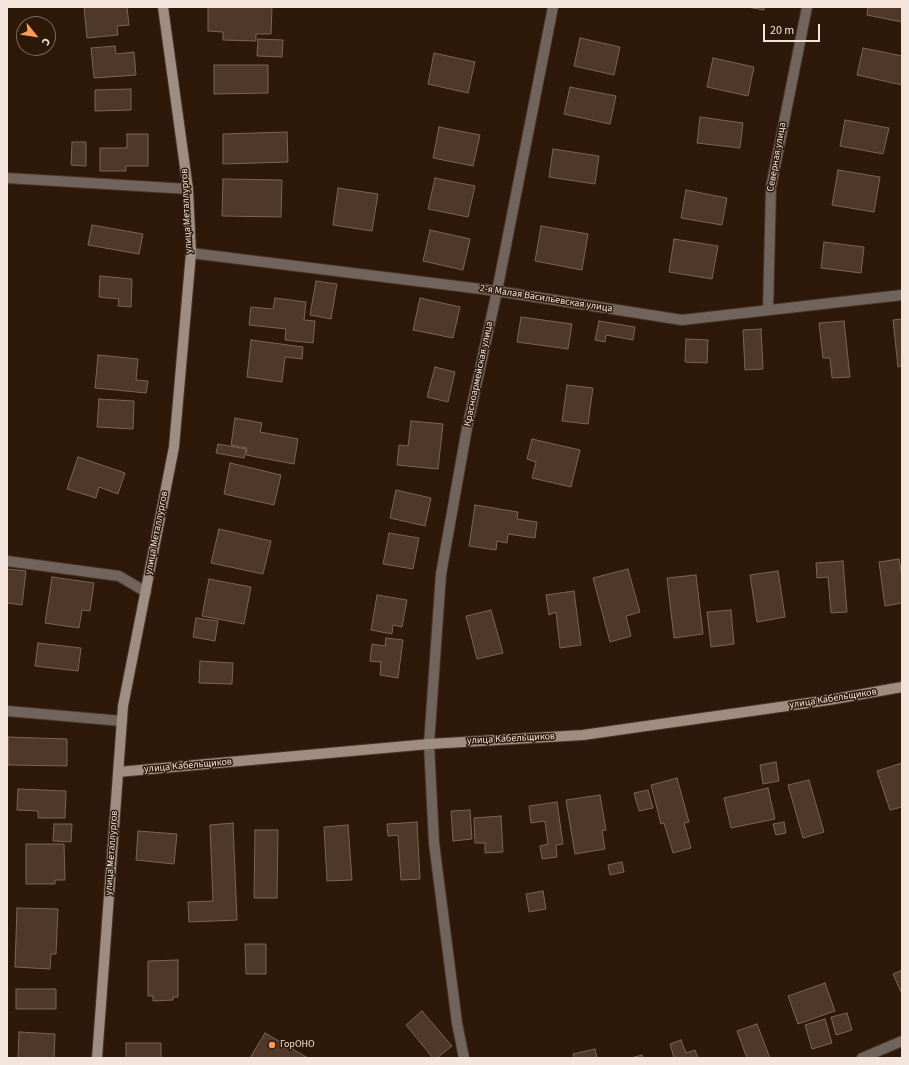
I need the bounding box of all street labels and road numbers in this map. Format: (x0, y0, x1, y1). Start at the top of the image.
street label: Северная улица (765, 121, 789, 193)
street label: улица Металлургов (179, 168, 195, 254)
street label: 2-я Малая Васильевская улица (479, 283, 613, 315)
street label: Красноармейская улица (462, 320, 496, 428)
street label: улица Металлургов (143, 490, 171, 576)
street label: улица Кабельщиков (789, 686, 877, 712)
street label: улица Кабельщиков (467, 731, 555, 747)
street label: улица Кабельщиков (144, 756, 232, 776)
street label: улица Металлургов (103, 810, 121, 896)

